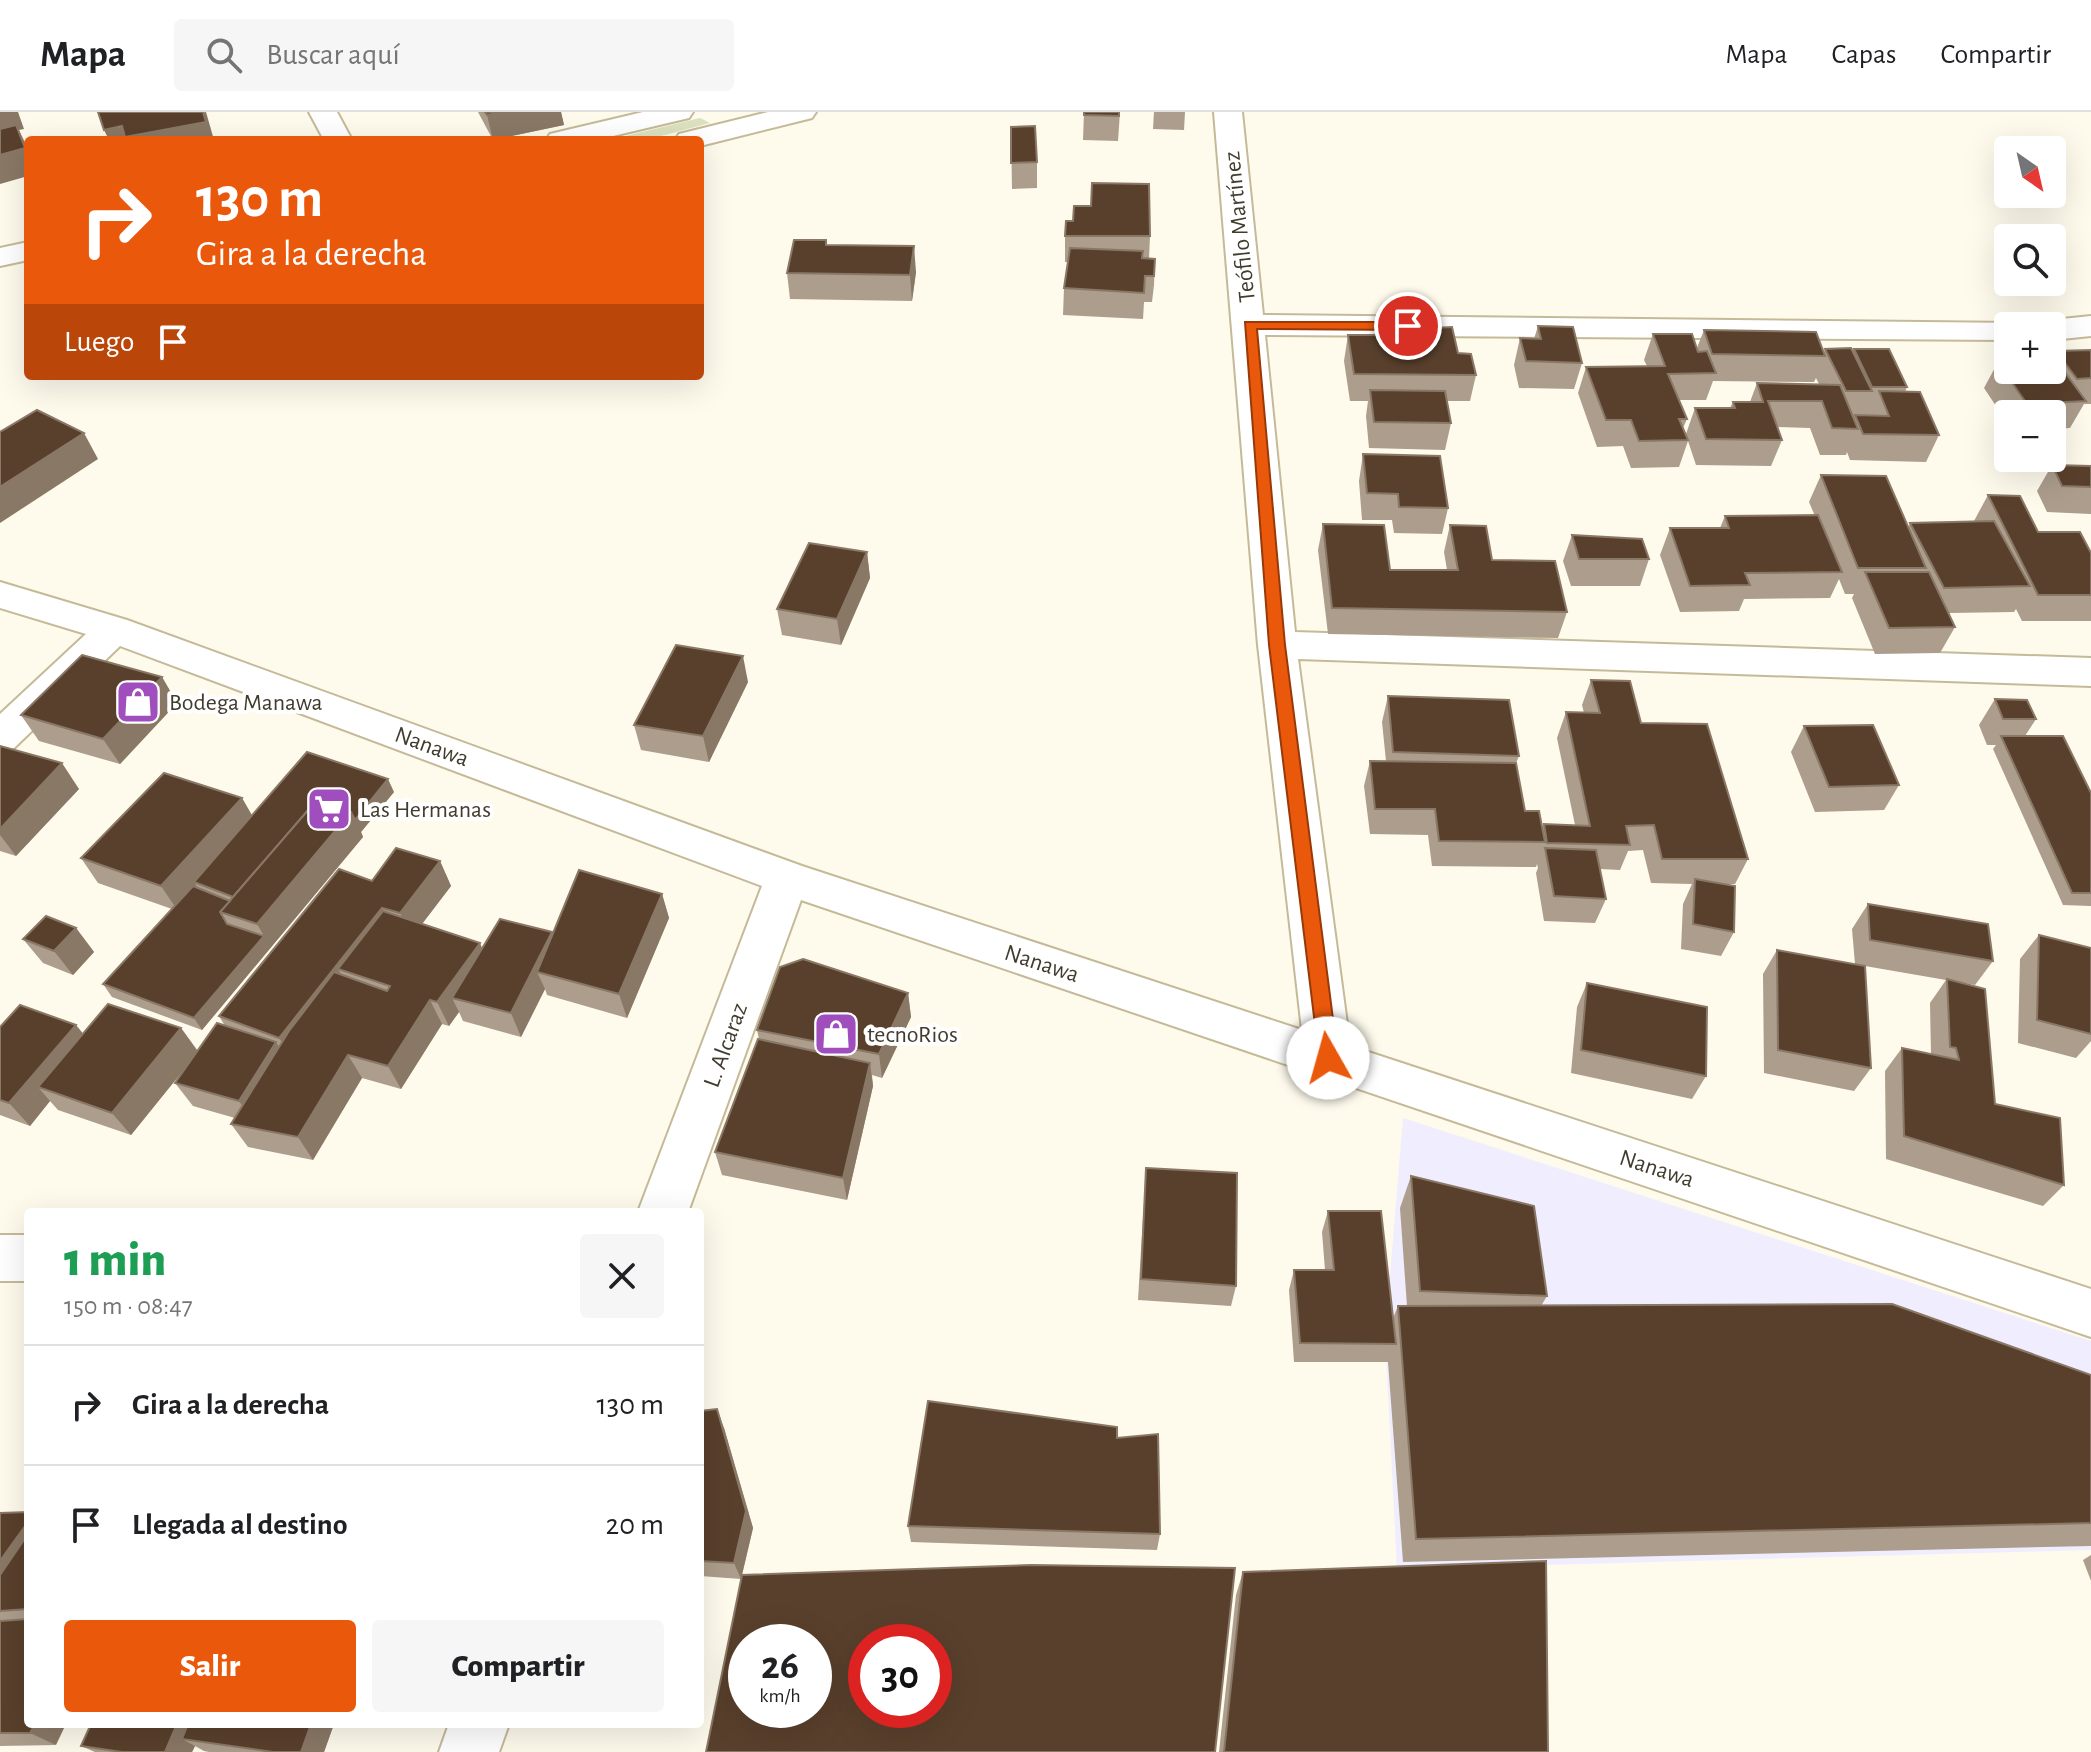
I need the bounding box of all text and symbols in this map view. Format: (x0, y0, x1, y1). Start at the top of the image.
search box (174, 19, 734, 91)
icon: search (202, 33, 246, 77)
text: Mapa (40, 36, 126, 74)
text: Buscar aquí (266, 40, 400, 70)
text: Mapa (1725, 41, 1787, 69)
text: Capas (1831, 41, 1896, 69)
text: Compartir (1940, 41, 2051, 69)
north arrow (1994, 136, 2066, 208)
map controls (1994, 136, 2066, 472)
street label: Teófilo Martínez (1220, 150, 1260, 304)
icon: right (64, 168, 168, 272)
text: 130 m (196, 171, 323, 227)
button: search (1994, 224, 2066, 296)
text: Gira a la derecha (196, 236, 427, 272)
pin (1374, 292, 1442, 360)
icon: arrive (1386, 304, 1430, 348)
button: + (1994, 312, 2066, 384)
icon: arrive (151, 320, 195, 364)
text: Luego (64, 327, 135, 357)
button: − (1994, 400, 2066, 472)
shop icon: Bodega Manawa (114, 678, 162, 726)
place label: Bodega Manawa (169, 691, 323, 715)
street label: Nanawa (391, 723, 472, 771)
supermarket icon: Las Hermanas (305, 785, 353, 833)
place label: Las Hermanas (360, 798, 491, 822)
street label: Nanawa (1001, 941, 1082, 987)
street label: L. Alcaraz (700, 1000, 752, 1091)
shop icon: tecnoRios (812, 1010, 860, 1058)
position arrow (1286, 1016, 1370, 1100)
place label: tecnoRios (867, 1023, 958, 1047)
street label: Nanawa (1616, 1146, 1697, 1192)
button: close (580, 1234, 664, 1318)
text: 1 min (64, 1237, 166, 1285)
text: 150 m · 08:47 (64, 1293, 193, 1319)
icon: right (64, 1383, 108, 1427)
text: Gira a la derecha (132, 1390, 329, 1420)
text: 130 m (597, 1390, 664, 1420)
icon: arrive (64, 1503, 108, 1547)
text: Llegada al destino (132, 1510, 348, 1540)
text: 20 m (606, 1510, 664, 1540)
button: Salir (64, 1620, 356, 1712)
button: Compartir (372, 1620, 664, 1712)
speed limit sign: 30 (848, 1624, 952, 1728)
text: 26 (761, 1646, 799, 1686)
text: km/h (759, 1686, 801, 1706)

